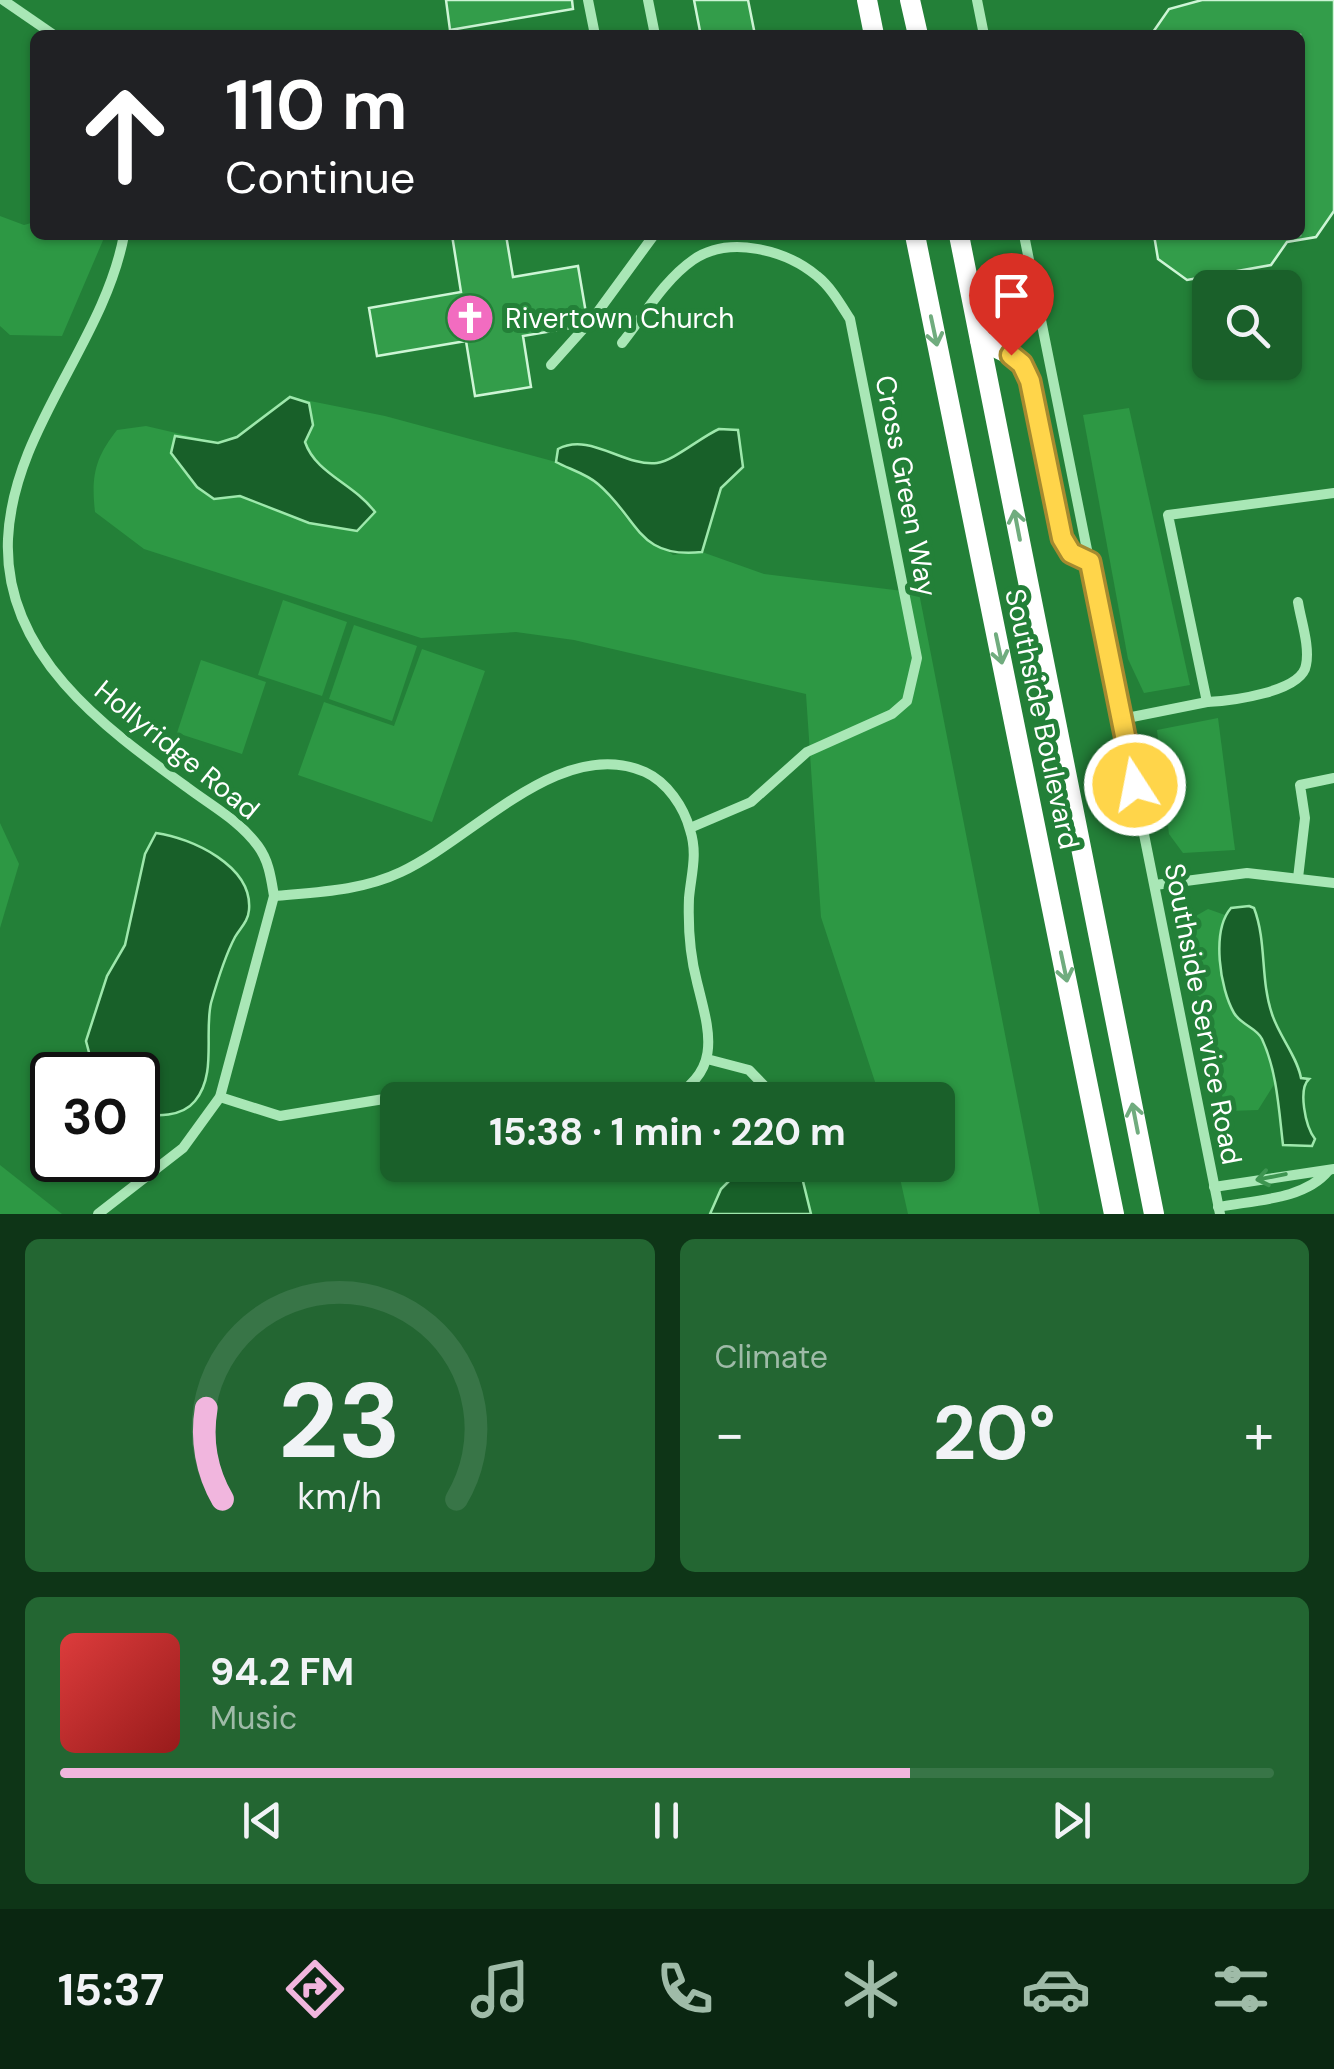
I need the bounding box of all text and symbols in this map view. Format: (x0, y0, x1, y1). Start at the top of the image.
text: 110 m (225, 60, 408, 151)
icon: ahead (60, 70, 190, 200)
text: Continue (225, 148, 415, 207)
pin (969, 253, 1054, 356)
icon: arrive (984, 268, 1039, 323)
map controls (1192, 270, 1302, 380)
button: search (1192, 270, 1302, 380)
church icon: Rivertown Church (444, 292, 496, 344)
place label: Rivertown Church (505, 300, 734, 337)
one-way arrow (926, 314, 945, 346)
street label: Cross Green Way (866, 372, 946, 600)
one-way arrow (1007, 509, 1026, 542)
street label: Southside Boulevard (996, 585, 1088, 853)
one-way arrow (991, 632, 1010, 664)
street label: Hollyridge Road (87, 672, 267, 828)
position arrow (1083, 733, 1187, 837)
street label: Southside Service Road (1156, 860, 1250, 1168)
one-way arrow (1056, 951, 1075, 983)
speed limit sign: 30 (30, 1052, 160, 1182)
one-way arrow (1125, 1103, 1144, 1135)
text: 15:38 · 1 min · 220 m (489, 1107, 846, 1157)
one-way arrow (1256, 1168, 1288, 1187)
text: Climate (715, 1336, 828, 1378)
text: 23 (278, 1354, 401, 1489)
text: 20° (933, 1385, 1056, 1482)
text: − (715, 1398, 745, 1470)
text: + (1244, 1398, 1274, 1470)
text: km/h (298, 1474, 382, 1520)
text: 94.2 FM (210, 1647, 354, 1697)
text: Music (210, 1697, 297, 1739)
icon: previous (235, 1793, 290, 1848)
icon: pause (639, 1793, 694, 1848)
icon: next (1044, 1793, 1099, 1848)
icon: directions (280, 1954, 350, 2024)
icon: music (465, 1954, 535, 2024)
icon: phone (650, 1954, 720, 2024)
icon: climate (836, 1954, 906, 2024)
icon: car (1021, 1954, 1091, 2024)
icon: filters (1206, 1954, 1276, 2024)
text: 15:37 (58, 1960, 164, 2019)

